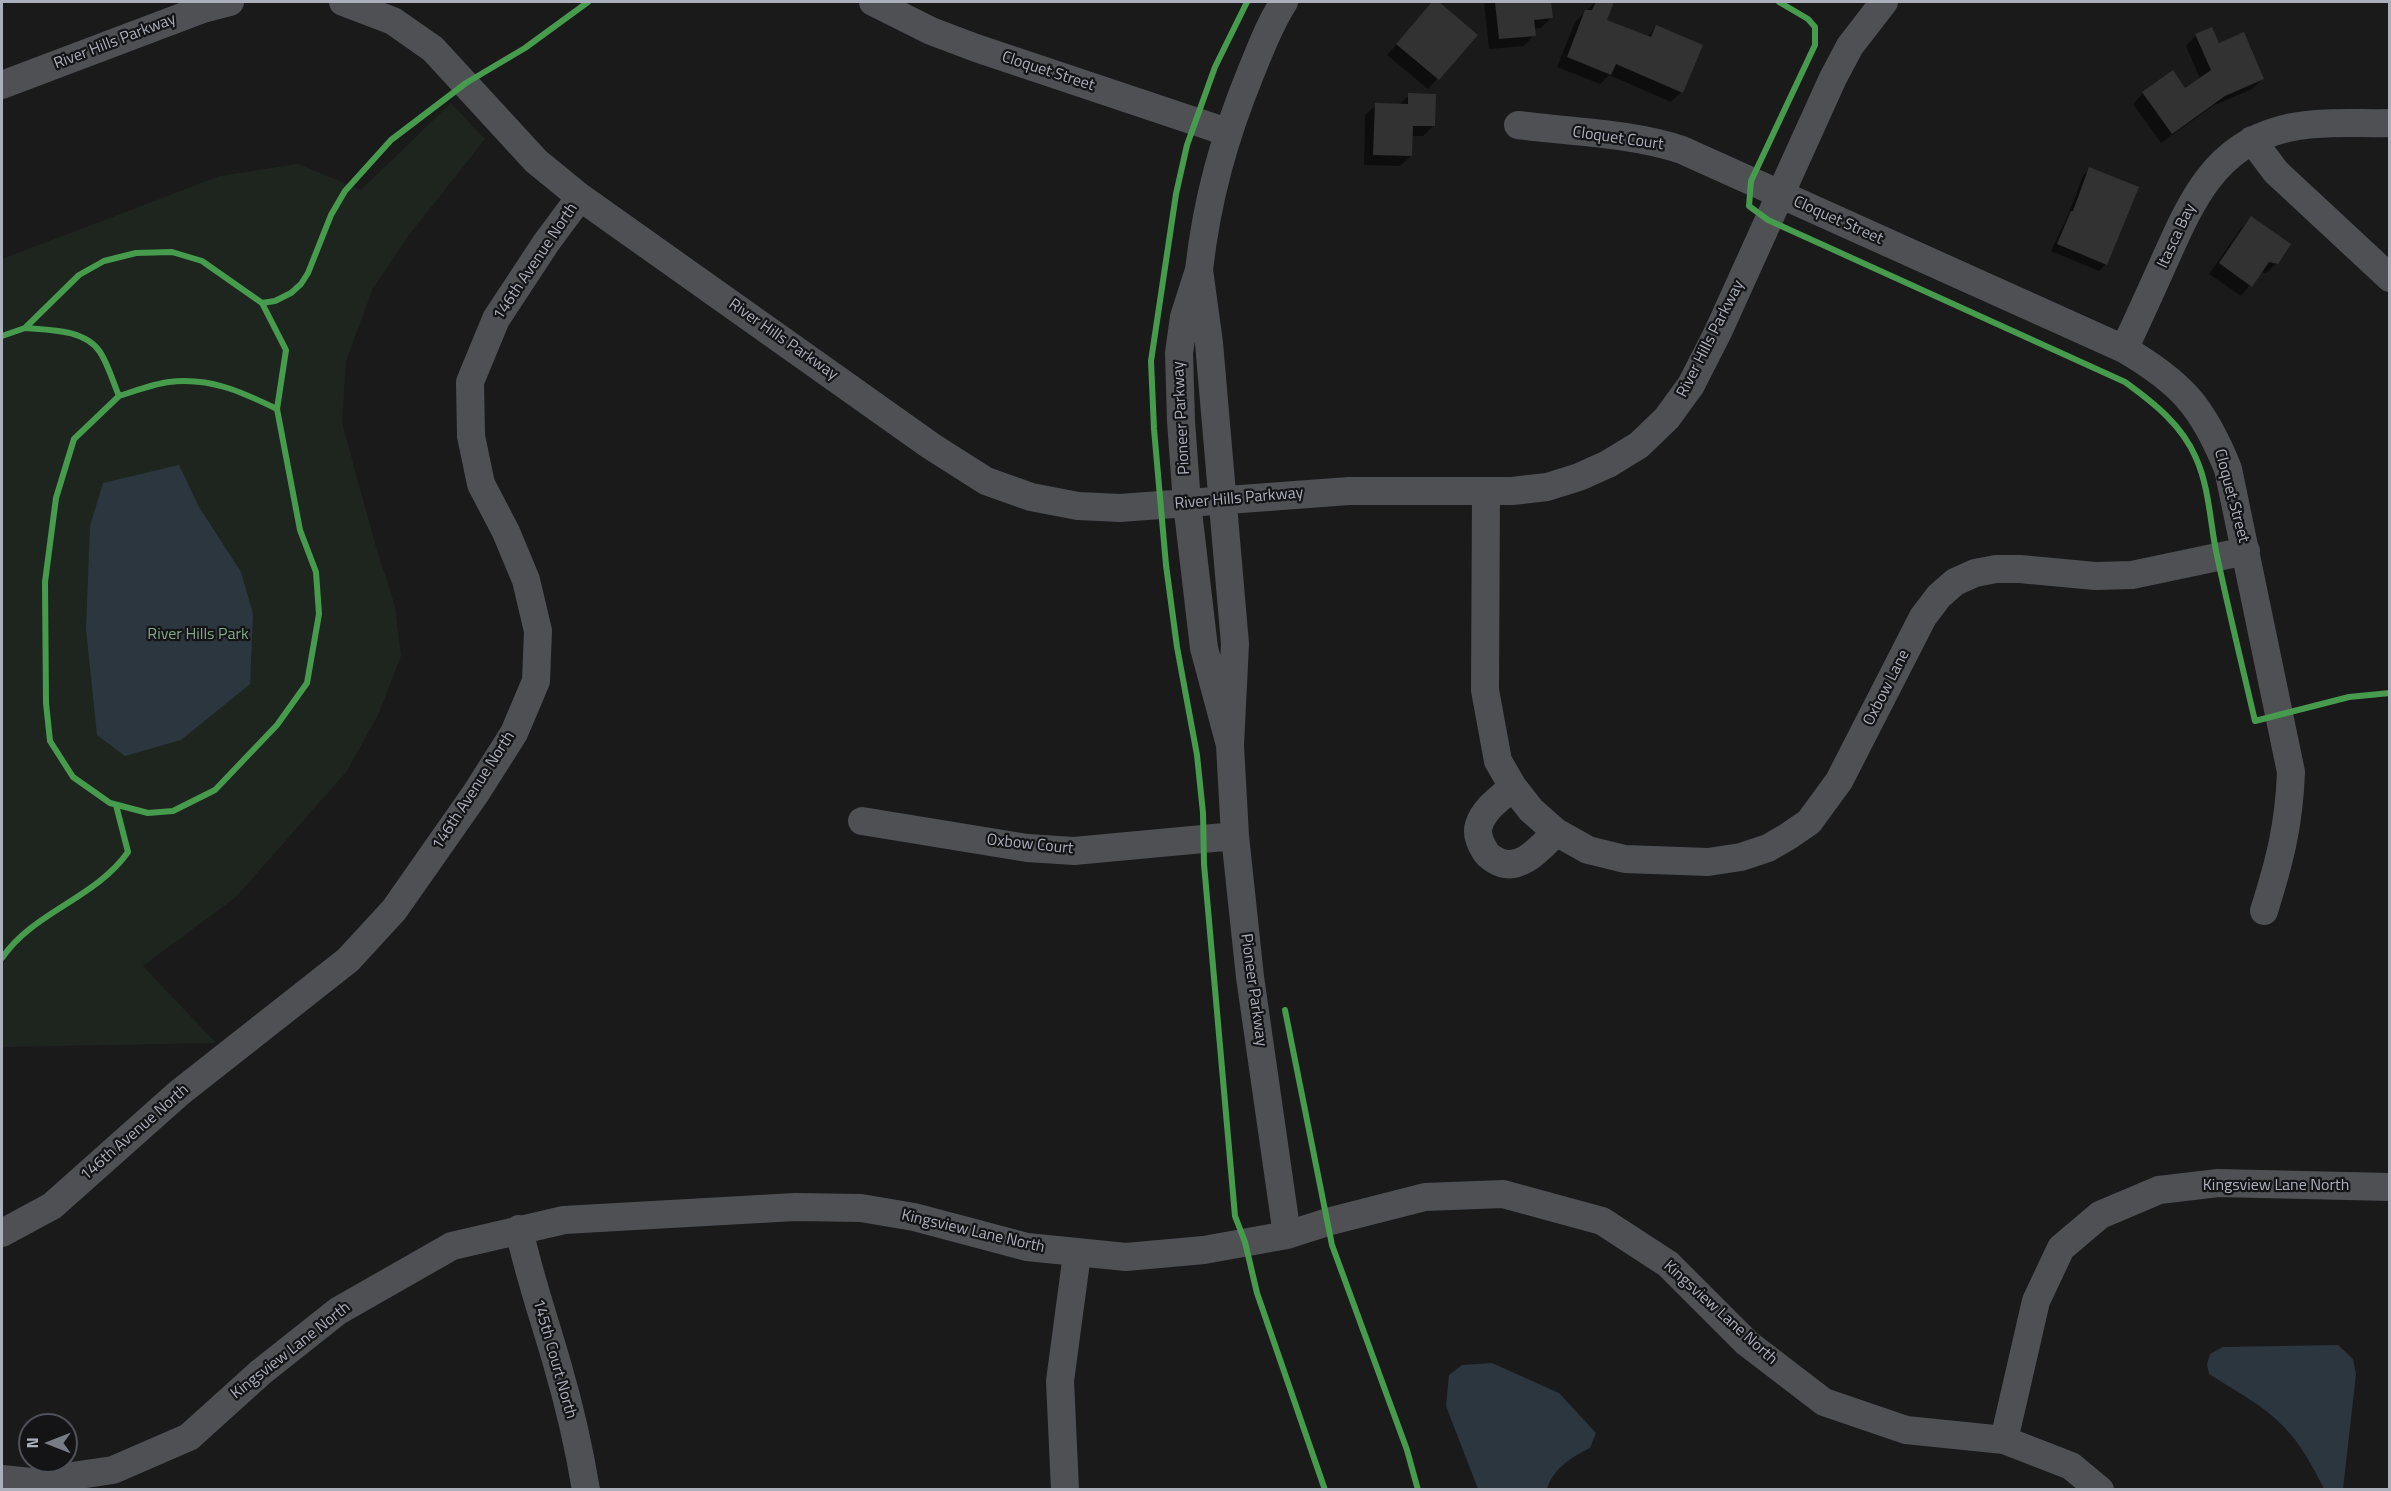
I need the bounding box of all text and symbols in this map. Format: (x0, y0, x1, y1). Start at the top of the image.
street label: River Hills Parkway (51, 10, 179, 74)
street label: Cloquet Street (999, 48, 1097, 96)
street label: Cloquet Court (1571, 123, 1665, 155)
street label: Cloquet Street (1790, 193, 1886, 249)
street label: 146th Avenue North (490, 200, 582, 324)
street label: Itasca Bay (2154, 201, 2200, 271)
street label: River Hills Parkway (1673, 277, 1749, 401)
street label: River Hills Parkway (725, 295, 841, 385)
street label: Pioneer Parkway (1169, 361, 1195, 475)
street label: Cloquet Street (2209, 447, 2253, 545)
street label: River Hills Parkway (1174, 484, 1304, 514)
park label: River Hills Park (147, 625, 249, 645)
street label: Oxbow Lane (1860, 647, 1914, 729)
street label: 146th Avenue North (429, 728, 519, 854)
street label: Oxbow Court (986, 831, 1074, 859)
street label: Pioneer Parkway (1236, 932, 1270, 1048)
street label: 146th Avenue North (77, 1081, 193, 1185)
street label: Kingsview Lane North (2203, 1176, 2349, 1196)
street label: Kingsview Lane North (899, 1206, 1047, 1258)
street label: Kingsview Lane North (1659, 1257, 1781, 1369)
street label: 145th Court North (528, 1297, 580, 1421)
street label: Kingsview Lane North (227, 1298, 355, 1404)
north arrow (18, 1413, 78, 1473)
text: N (20, 1437, 44, 1449)

